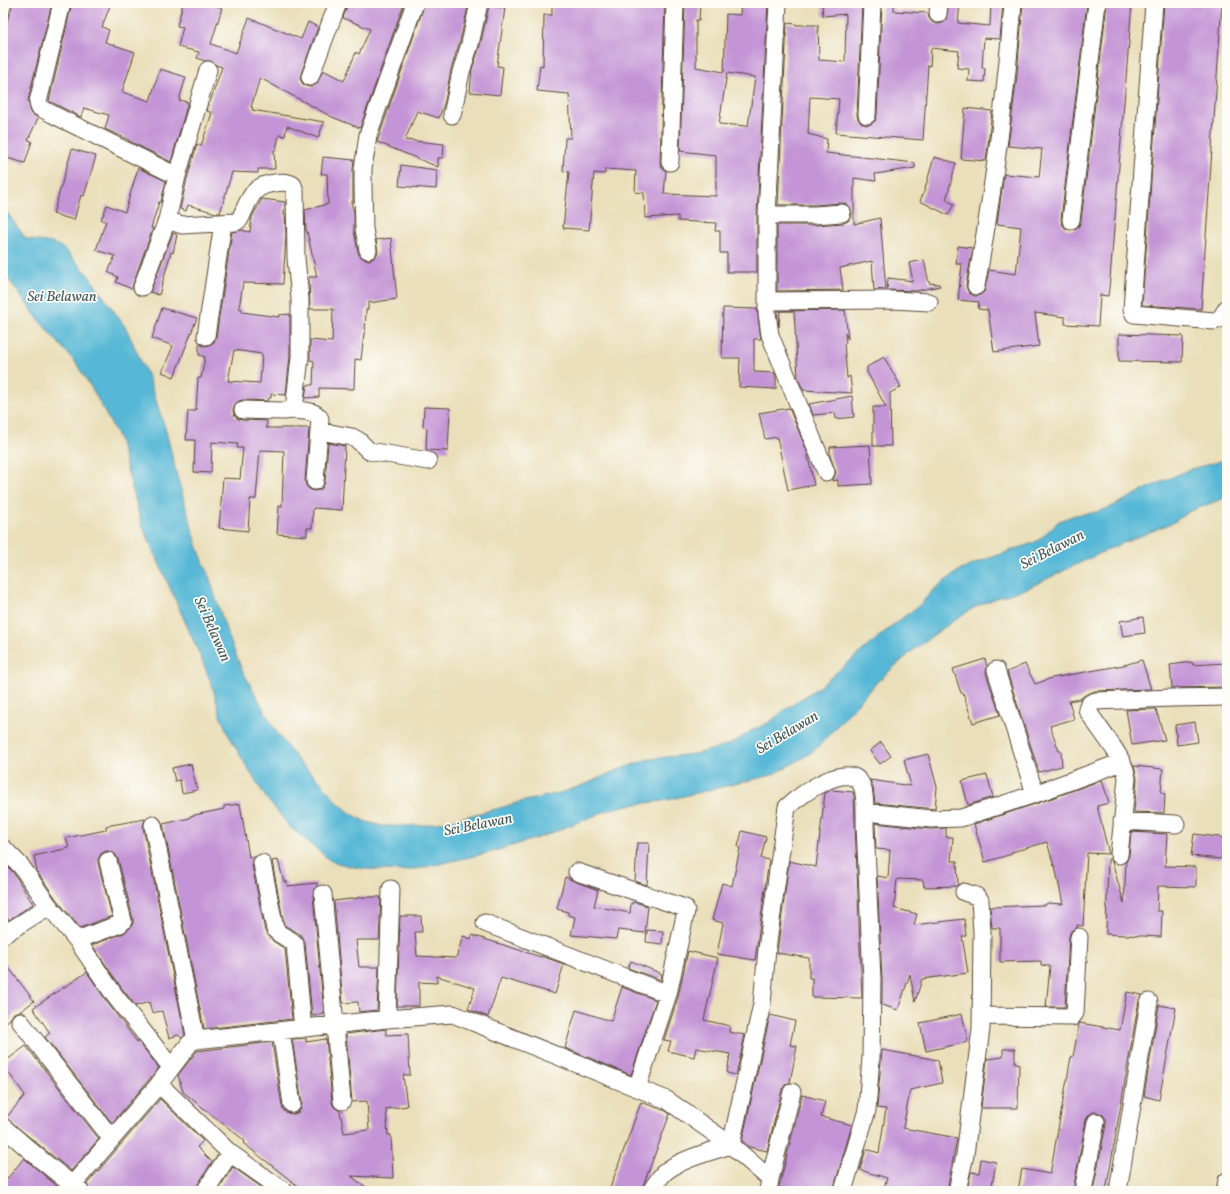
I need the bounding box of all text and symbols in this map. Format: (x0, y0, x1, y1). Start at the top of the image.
water label: Sei Belawan (27, 287, 97, 308)
water label: Sei Belawan (1017, 525, 1088, 575)
water label: Sei Belawan (188, 594, 235, 666)
water label: Sei Belawan (753, 706, 823, 760)
water label: Sei Belawan (442, 809, 514, 842)

